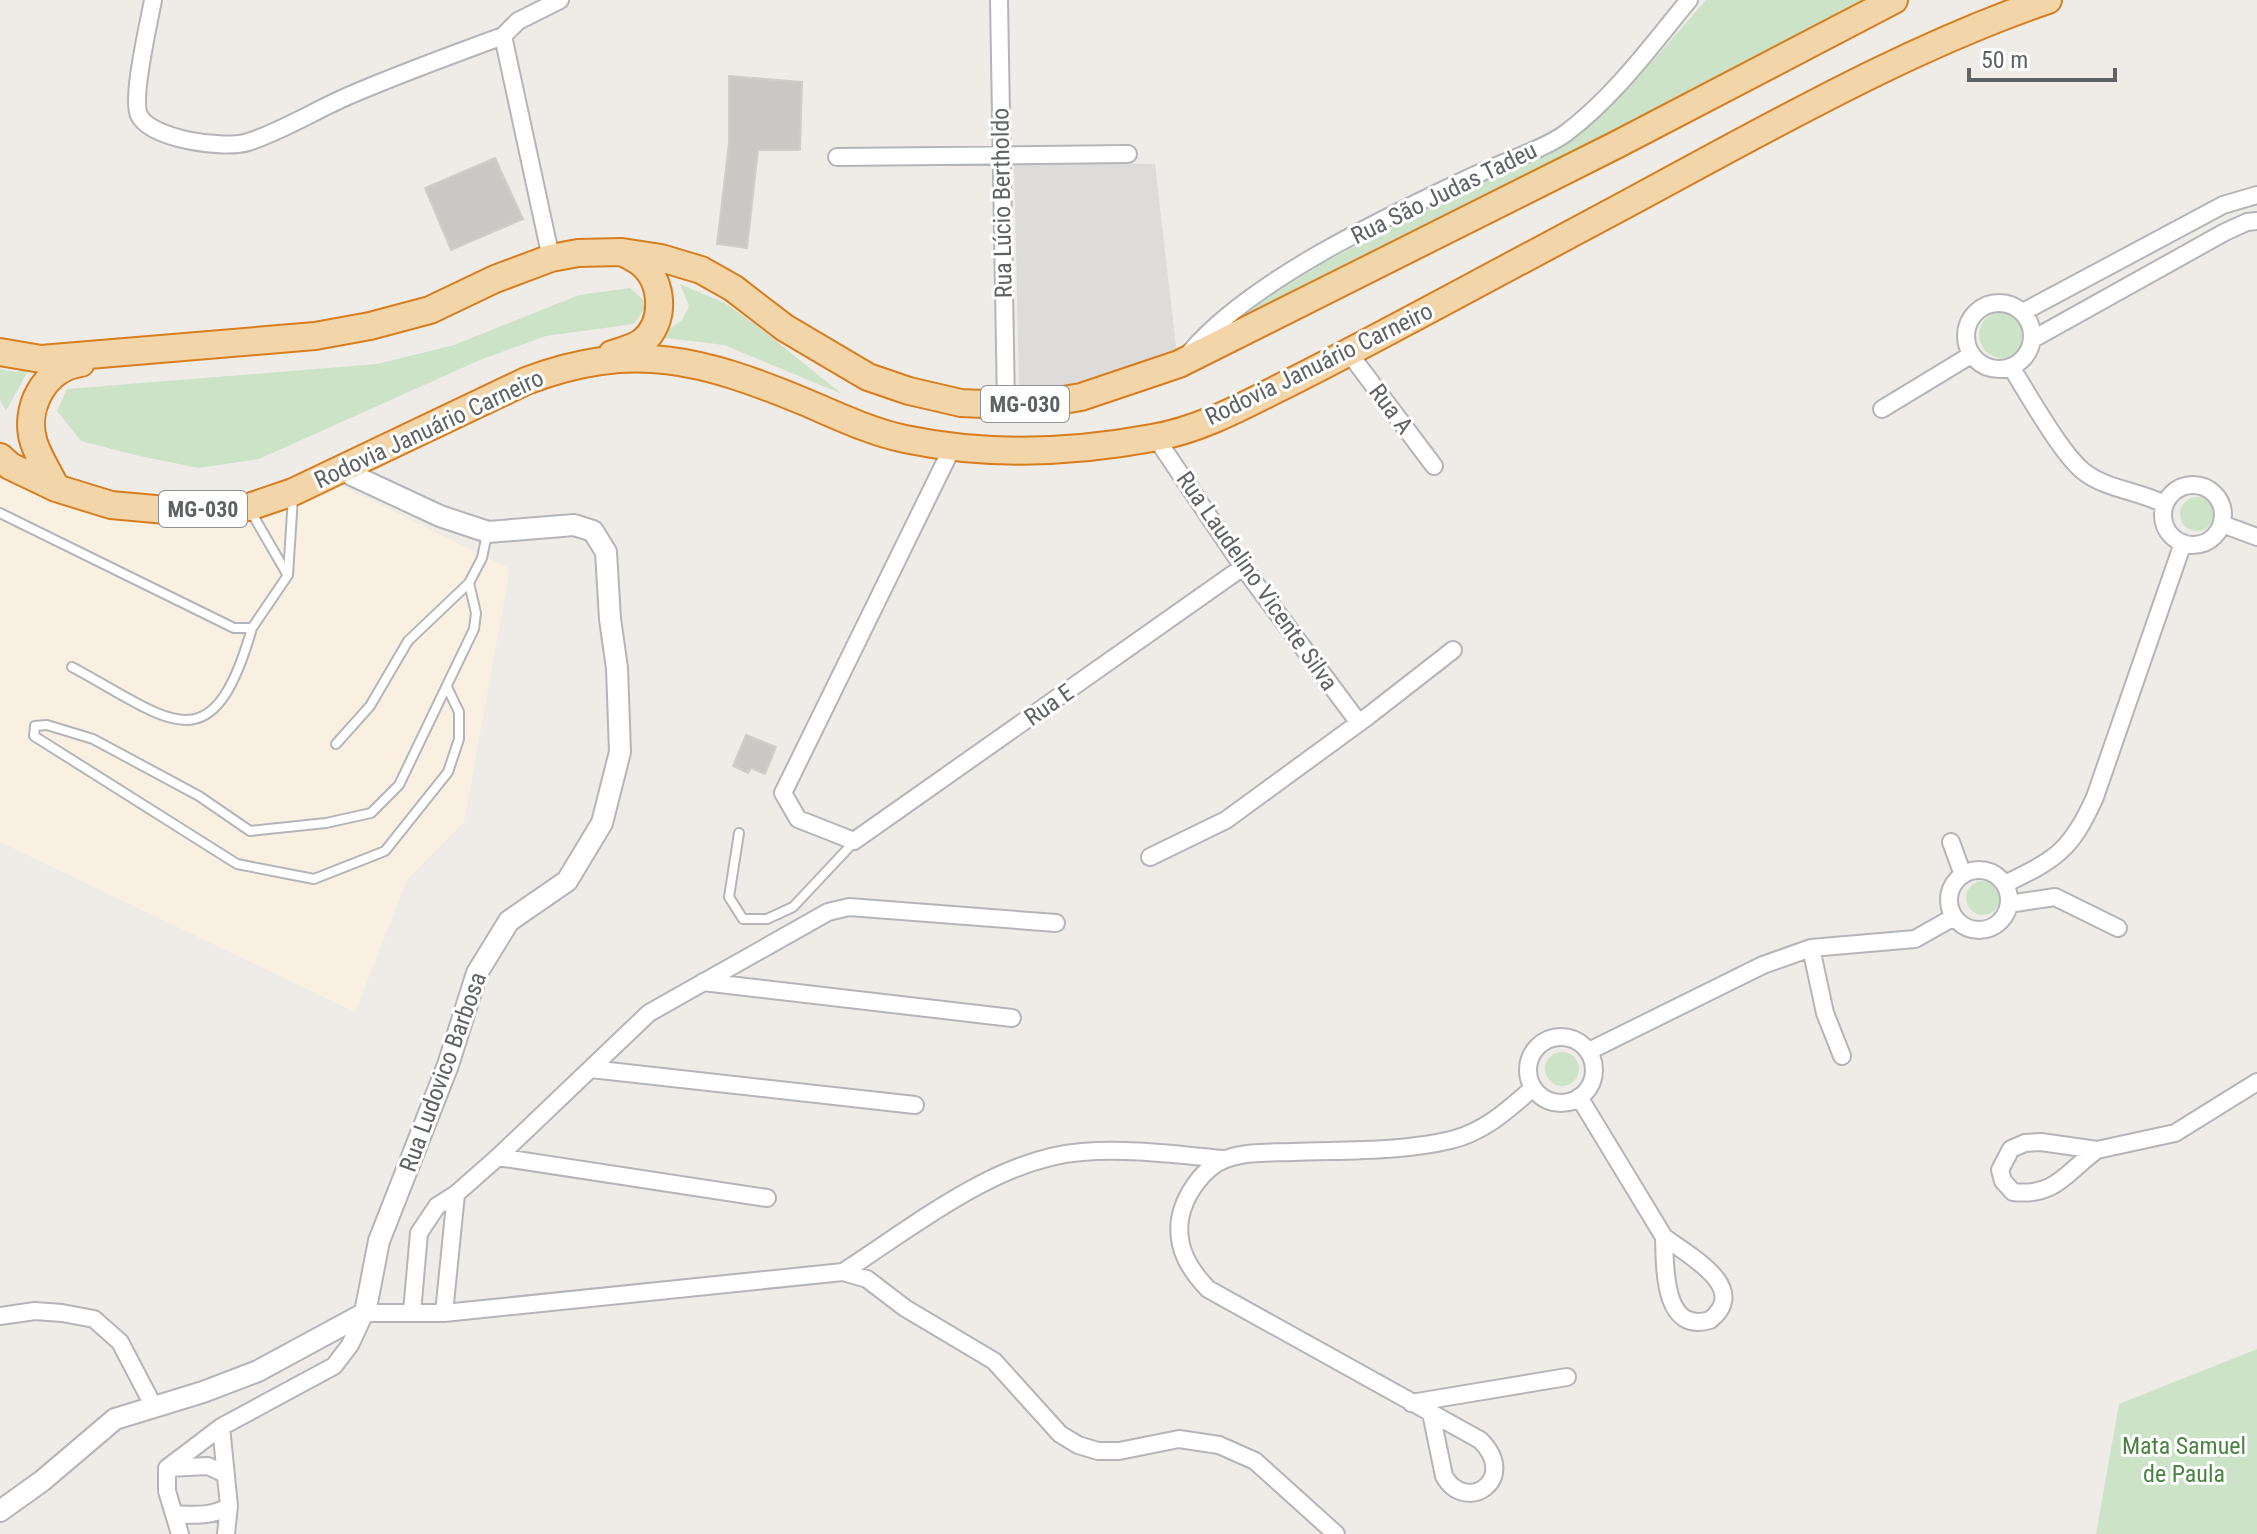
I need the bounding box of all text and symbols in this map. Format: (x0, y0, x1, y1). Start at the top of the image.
scale bar (1969, 32, 2115, 82)
text: 50 m (1981, 46, 2028, 74)
street label: Rua Lúcio Bertholdo (986, 108, 1018, 298)
street label: Rua São Judas Tadeu (1347, 136, 1541, 250)
street label: Rodovia Januário Carneiro (1201, 297, 1437, 431)
street label: Rodovia Januário Carneiro (310, 364, 548, 494)
street label: Rua A (1363, 379, 1419, 440)
road number: MG-030 (981, 386, 1069, 422)
street label: Rua Laudelino Vicente Silva (1171, 466, 1343, 696)
road number: MG-030 (159, 491, 247, 527)
street label: Rua E (1019, 678, 1079, 732)
street label: Rua Ludovico Barbosa (394, 968, 492, 1176)
park label: Mata Samuel de Paula (2122, 1432, 2246, 1488)

